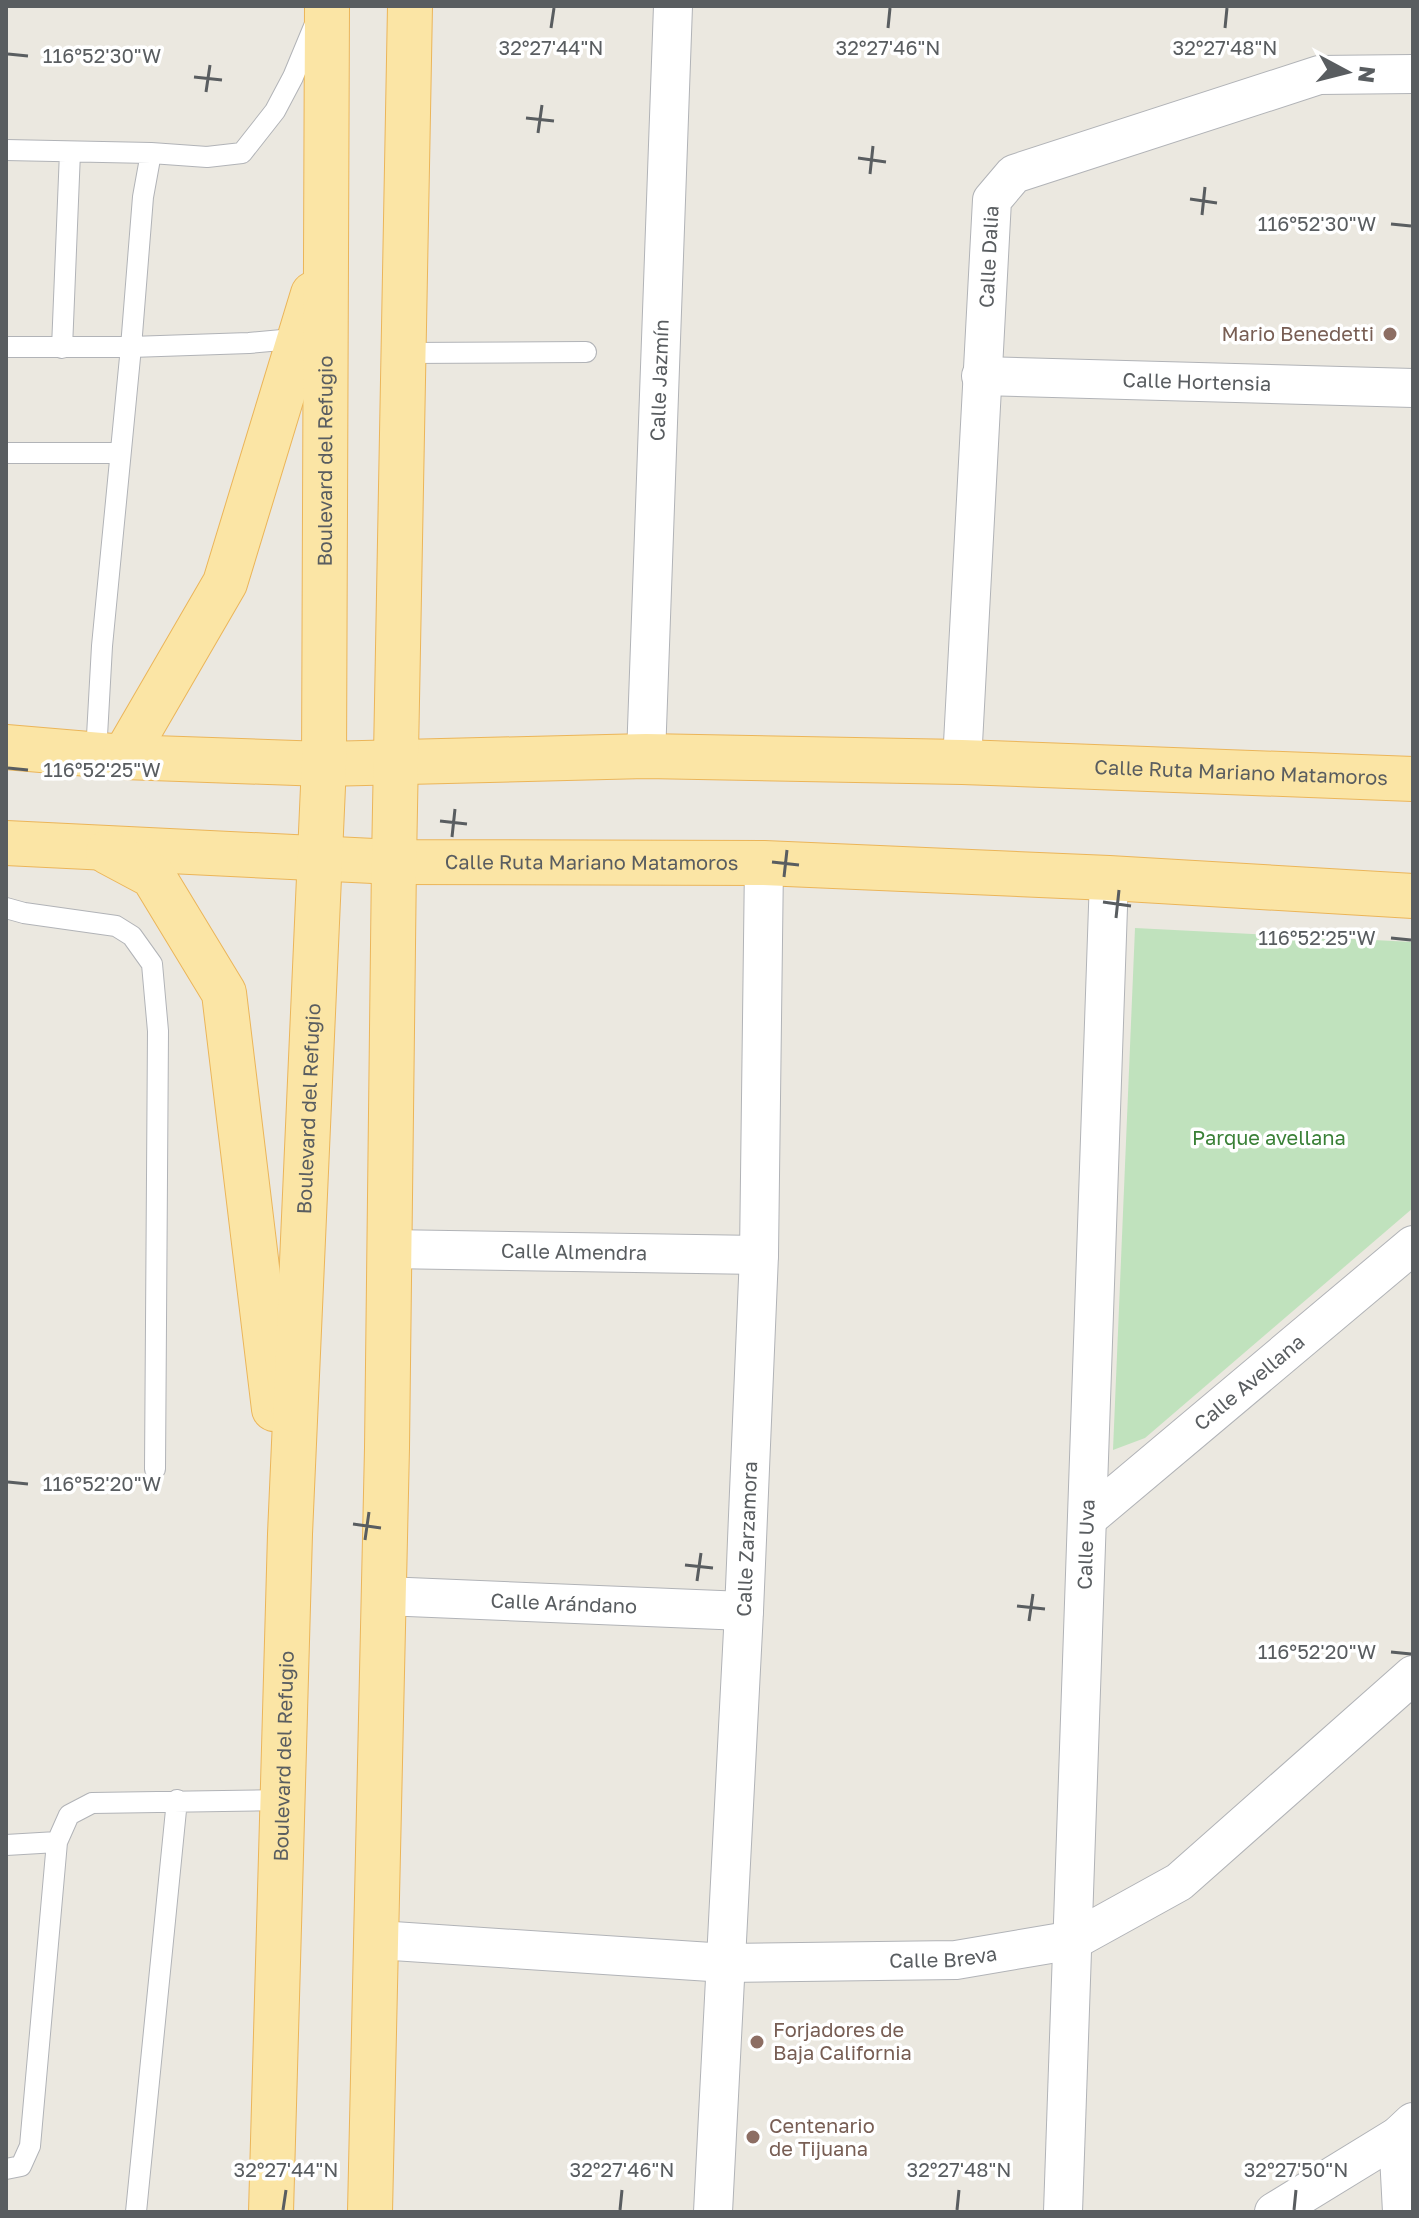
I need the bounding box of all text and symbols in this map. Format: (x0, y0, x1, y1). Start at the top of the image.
north arrow (1307, 32, 1387, 112)
text: 32°27'44"N (498, 35, 604, 59)
text: 32°27'46"N (836, 35, 941, 59)
text: 32°27'48"N (1172, 35, 1278, 59)
text: 116°52'30"W (43, 43, 161, 67)
text: N (1353, 65, 1382, 84)
street label: Calle Dalia (973, 205, 1003, 309)
text: 116°52'30"W (1258, 211, 1376, 235)
street label: Calle Jazmín (644, 319, 673, 442)
place label: Mario Benedetti (1221, 321, 1374, 345)
marker: Mario Benedetti (1381, 325, 1399, 343)
street label: Boulevard del Refugio (312, 355, 337, 567)
street label: Calle Hortensia (1122, 367, 1272, 395)
street label: Calle Ruta Mariano Matamoros (1094, 754, 1388, 789)
text: 116°52'25"W (43, 757, 161, 781)
street label: Calle Ruta Mariano Matamoros (445, 849, 738, 874)
text: 116°52'25"W (1258, 925, 1376, 949)
street label: Boulevard del Refugio (291, 1003, 324, 1215)
park label: Parque avellana (1192, 1125, 1346, 1149)
street label: Calle Almendra (501, 1238, 647, 1264)
street label: Calle Avellana (1189, 1329, 1309, 1435)
street label: Calle Zarzamora (731, 1461, 761, 1617)
text: 116°52'20"W (43, 1471, 161, 1495)
street label: Calle Uva (1071, 1499, 1099, 1590)
street label: Calle Arándano (490, 1587, 638, 1618)
text: 116°52'20"W (1258, 1639, 1376, 1663)
street label: Boulevard del Refugio (268, 1650, 298, 1862)
street label: Calle Breva (889, 1940, 999, 1972)
place label: Forjadores de Baja California (773, 2017, 912, 2064)
marker: Forjadores de Baja California (748, 2033, 766, 2051)
place label: Centenario de Tijuana (769, 2113, 875, 2160)
marker: Centenario de Tijuana (744, 2128, 762, 2146)
text: 32°27'44"N (233, 2157, 339, 2181)
text: 32°27'46"N (570, 2157, 675, 2181)
text: 32°27'48"N (906, 2157, 1012, 2181)
text: 32°27'50"N (1244, 2157, 1348, 2181)

